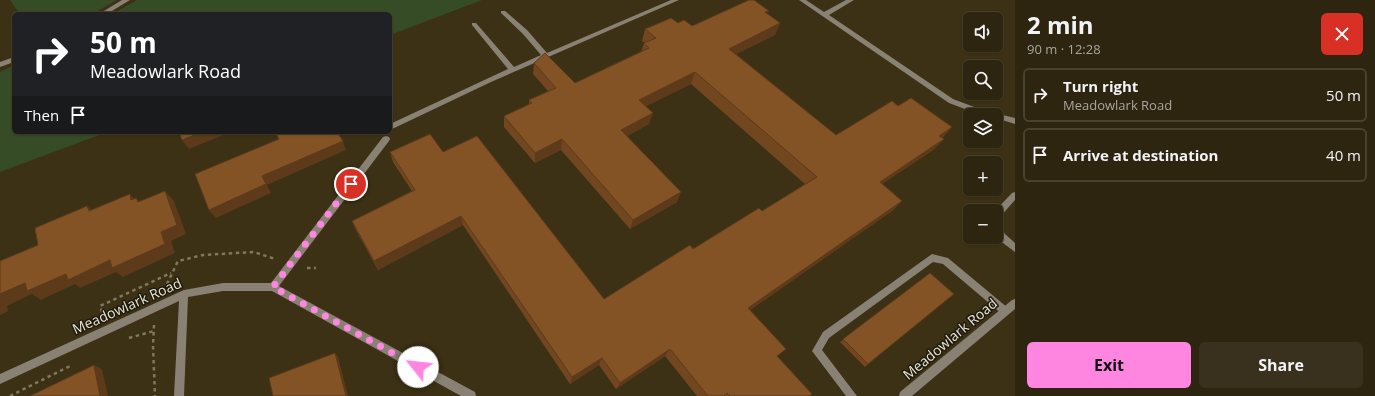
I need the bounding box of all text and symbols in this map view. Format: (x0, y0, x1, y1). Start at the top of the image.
text: 2 min (1027, 8, 1094, 41)
map controls (963, 12, 1003, 244)
button: sound (963, 12, 1003, 52)
button: close (1321, 13, 1363, 55)
text: 50 m (90, 23, 157, 61)
icon: right (24, 28, 76, 80)
text: 90 m · 12:28 (1027, 40, 1101, 58)
text: Meadowlark Road (90, 59, 241, 83)
button: search (963, 60, 1003, 100)
text: Turn right (1063, 76, 1138, 96)
icon: right (1029, 84, 1051, 106)
text: 50 m (1326, 85, 1361, 105)
text: Meadowlark Road (1063, 96, 1172, 114)
icon: arrive (67, 104, 89, 126)
text: Then (24, 105, 59, 125)
button: layers (963, 108, 1003, 148)
icon: arrive (1029, 144, 1051, 166)
text: Arrive at destination (1063, 145, 1218, 165)
text: 40 m (1326, 145, 1361, 165)
button: + (963, 156, 1003, 196)
pin (334, 167, 368, 201)
icon: arrive (340, 173, 362, 195)
button: − (963, 204, 1003, 244)
street label: Meadowlark Road (69, 273, 184, 338)
street label: Meadowlark Road (899, 294, 1001, 384)
button: Exit (1027, 342, 1191, 388)
button: Share (1199, 342, 1363, 388)
position arrow (397, 346, 439, 388)

